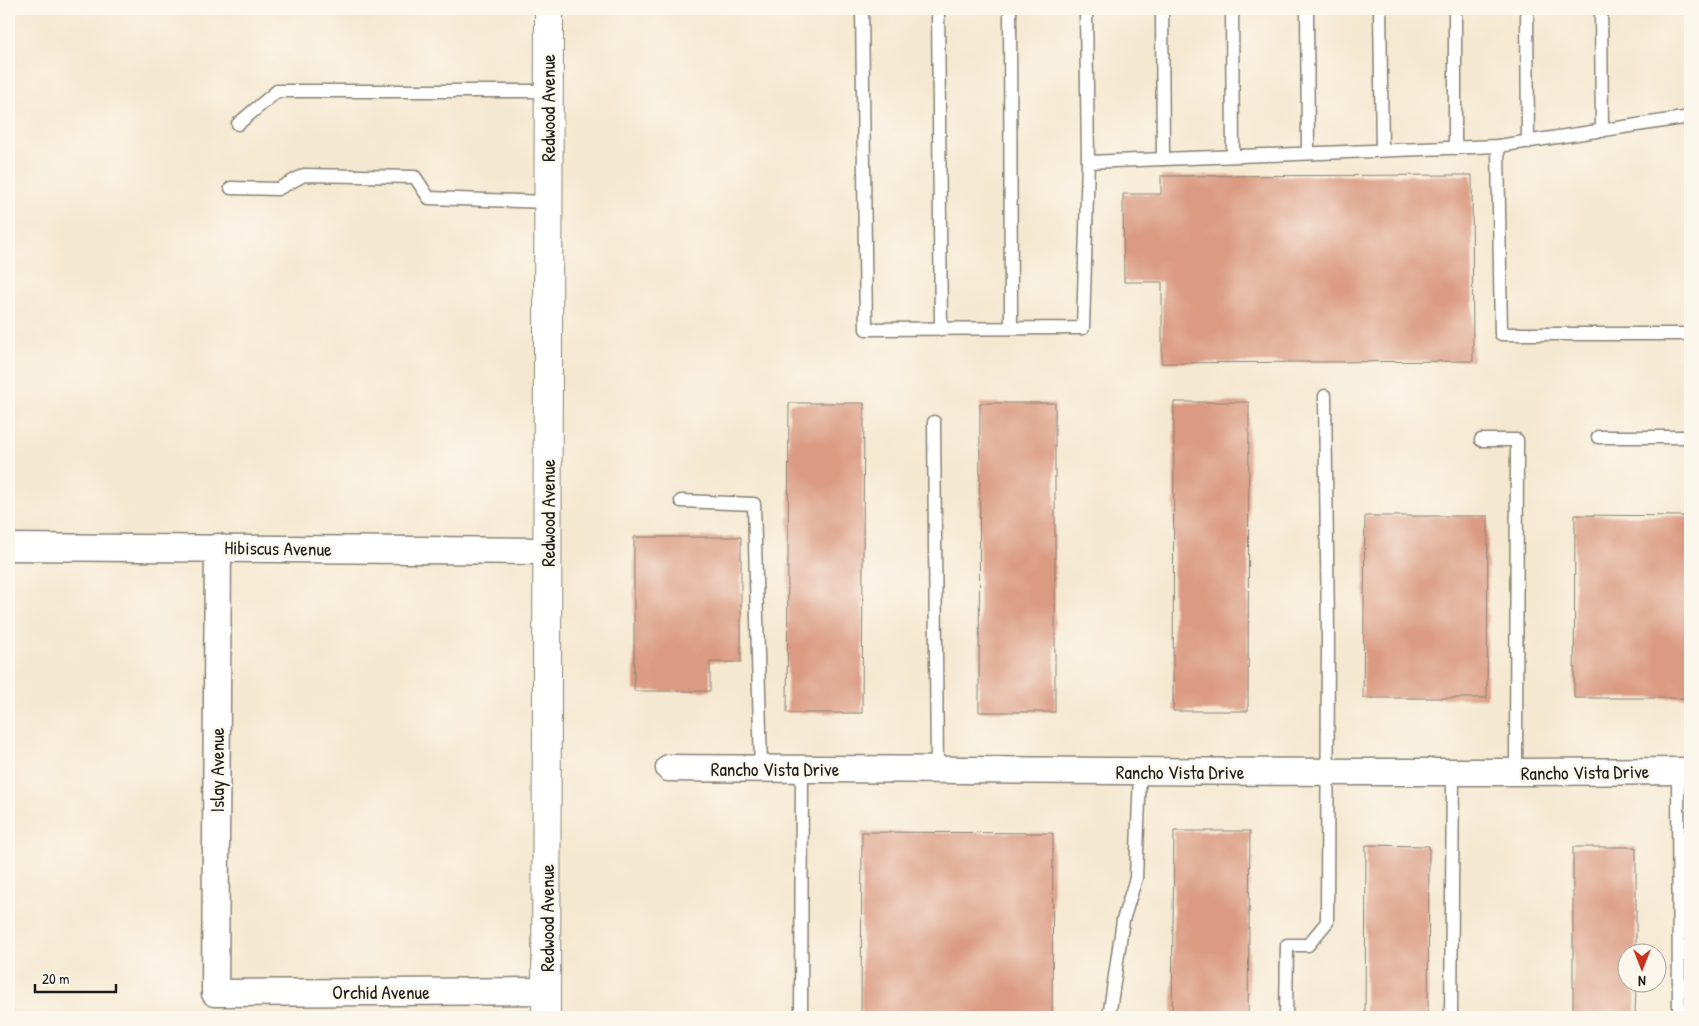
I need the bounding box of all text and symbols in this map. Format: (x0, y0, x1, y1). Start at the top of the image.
street label: Redwood Avenue (535, 54, 561, 162)
street label: Redwood Avenue (535, 459, 561, 567)
street label: Hibiscus Avenue (224, 534, 332, 562)
street label: Islay Avenue (204, 727, 230, 812)
street label: Rancho Vista Drive (711, 756, 840, 782)
street label: Rancho Vista Drive (1521, 758, 1650, 786)
street label: Rancho Vista Drive (1116, 759, 1245, 785)
street label: Redwood Avenue (534, 864, 560, 972)
north arrow (1616, 944, 1666, 994)
scale bar (35, 961, 116, 993)
text: 20 m (42, 968, 69, 989)
text: N (1638, 972, 1646, 991)
street label: Orchid Avenue (332, 979, 430, 1005)

